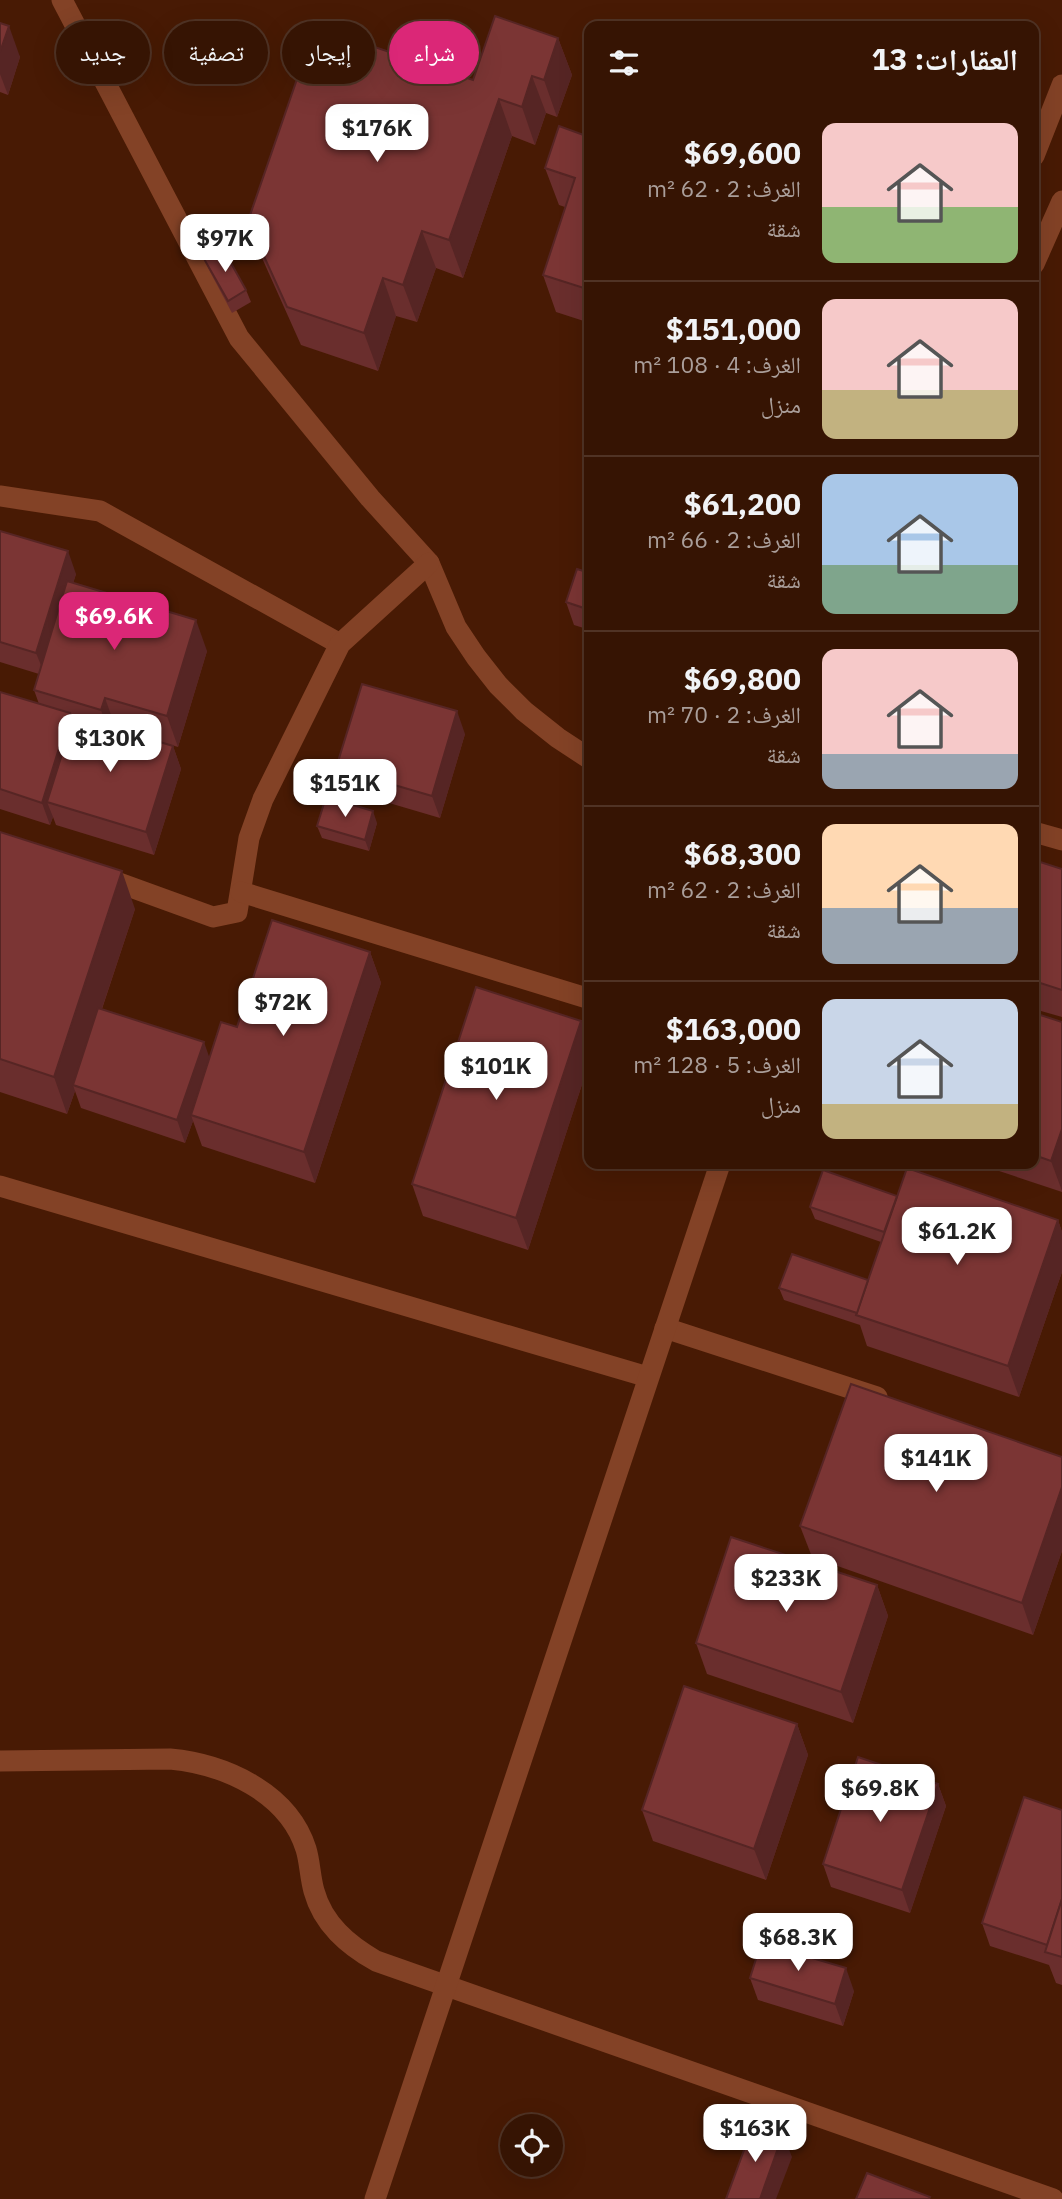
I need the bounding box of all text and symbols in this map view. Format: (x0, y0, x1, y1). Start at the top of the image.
chip: جديد (56, 21, 150, 84)
chip: تصفية (164, 21, 268, 84)
chip: إيجار (282, 21, 375, 84)
chip: شراء (389, 21, 479, 84)
text: العقارات: 13 (872, 39, 1018, 78)
icon: filters (605, 44, 643, 82)
pin: $176K (328, 104, 426, 164)
text: $176K (341, 112, 413, 142)
text: $69,600 (684, 133, 801, 172)
icon: home (878, 151, 962, 235)
text: الغرف: 2 · 62 m² (647, 173, 801, 203)
text: شقة (767, 213, 801, 243)
pin: $97K (184, 215, 266, 274)
text: $97K (196, 222, 254, 252)
text: $151,000 (666, 309, 801, 348)
icon: home (878, 327, 962, 411)
text: الغرف: 4 · 108 m² (633, 349, 801, 379)
text: منزل (761, 389, 801, 419)
text: $61,200 (684, 484, 801, 523)
icon: home (878, 502, 962, 586)
text: الغرف: 2 · 66 m² (647, 524, 801, 554)
text: شقة (767, 564, 801, 594)
pin: $69.6K (57, 592, 171, 652)
text: $69.6K (75, 600, 153, 630)
text: $69,800 (684, 659, 801, 698)
icon: home (878, 677, 962, 761)
text: الغرف: 2 · 70 m² (647, 699, 801, 729)
pin: $130K (61, 714, 159, 774)
text: $130K (74, 722, 146, 752)
text: شقة (767, 739, 801, 769)
pin: $151K (296, 760, 394, 819)
text: $151K (309, 767, 381, 797)
text: $68,300 (684, 834, 801, 873)
icon: home (878, 852, 962, 936)
text: الغرف: 2 · 62 m² (647, 874, 801, 904)
text: شقة (767, 914, 801, 944)
pin: $72K (242, 978, 324, 1038)
text: $72K (254, 986, 312, 1016)
text: $163,000 (666, 1009, 801, 1048)
icon: home (878, 1027, 962, 1111)
pin: $101K (447, 1042, 545, 1102)
text: الغرف: 5 · 128 m² (633, 1049, 801, 1079)
text: $101K (460, 1050, 532, 1080)
text: منزل (761, 1089, 801, 1119)
pin: $61.2K (900, 1208, 1014, 1267)
text: $61.2K (918, 1215, 996, 1245)
pin: $141K (887, 1434, 985, 1494)
text: $141K (900, 1442, 972, 1472)
pin: $233K (737, 1554, 835, 1614)
text: $233K (750, 1562, 822, 1592)
pin: $69.8K (823, 1764, 937, 1824)
text: $69.8K (841, 1772, 919, 1802)
pin: $68.3K (741, 1913, 855, 1973)
text: $68.3K (759, 1921, 837, 1951)
pin: $163K (706, 2104, 804, 2164)
text: $163K (719, 2112, 791, 2142)
map controls (500, 2114, 563, 2177)
button: locate (500, 2114, 563, 2177)

